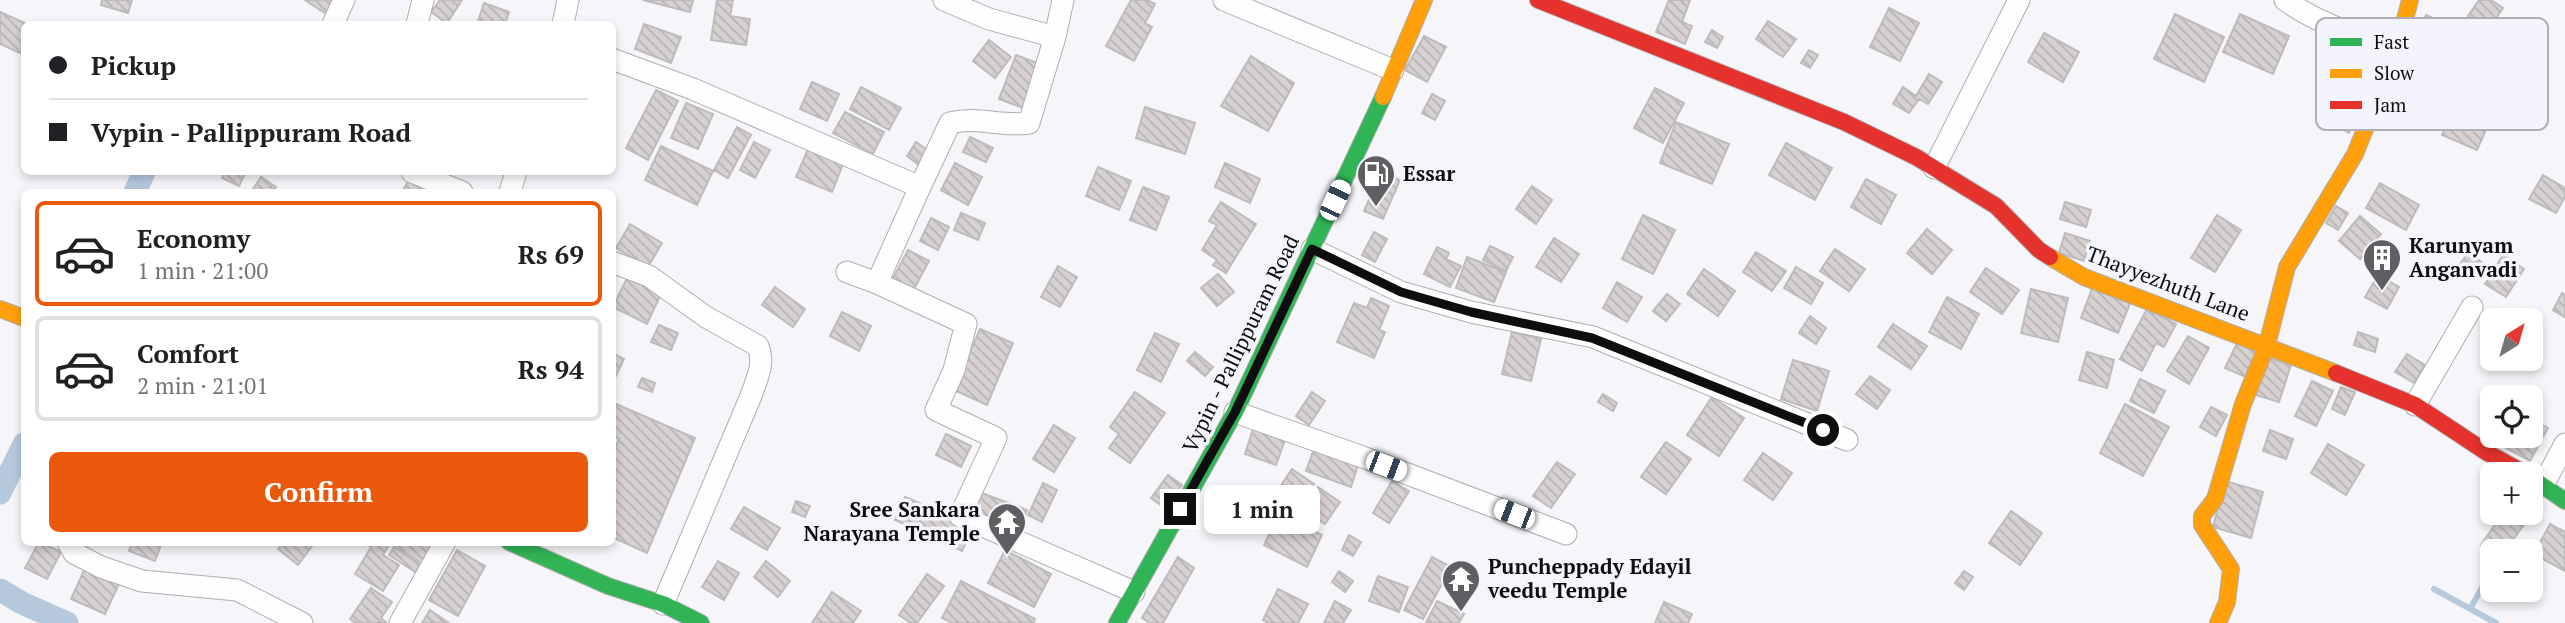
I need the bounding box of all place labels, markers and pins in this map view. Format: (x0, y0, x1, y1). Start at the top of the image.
fuel station icon: Essar (1355, 153, 1397, 208)
place label: Essar (1403, 159, 1455, 187)
place label: Karunyam Anganvadi (2409, 231, 2517, 283)
building icon: Karunyam Anganvadi (2361, 237, 2403, 292)
place label: Sree Sankara Narayana Temple (803, 495, 980, 547)
temple icon: Sree Sankara Narayana Temple (986, 501, 1028, 556)
place label: Puncheppady Edayil veedu Temple (1487, 552, 1691, 604)
temple icon: Puncheppady Edayil veedu Temple (1440, 558, 1482, 613)

